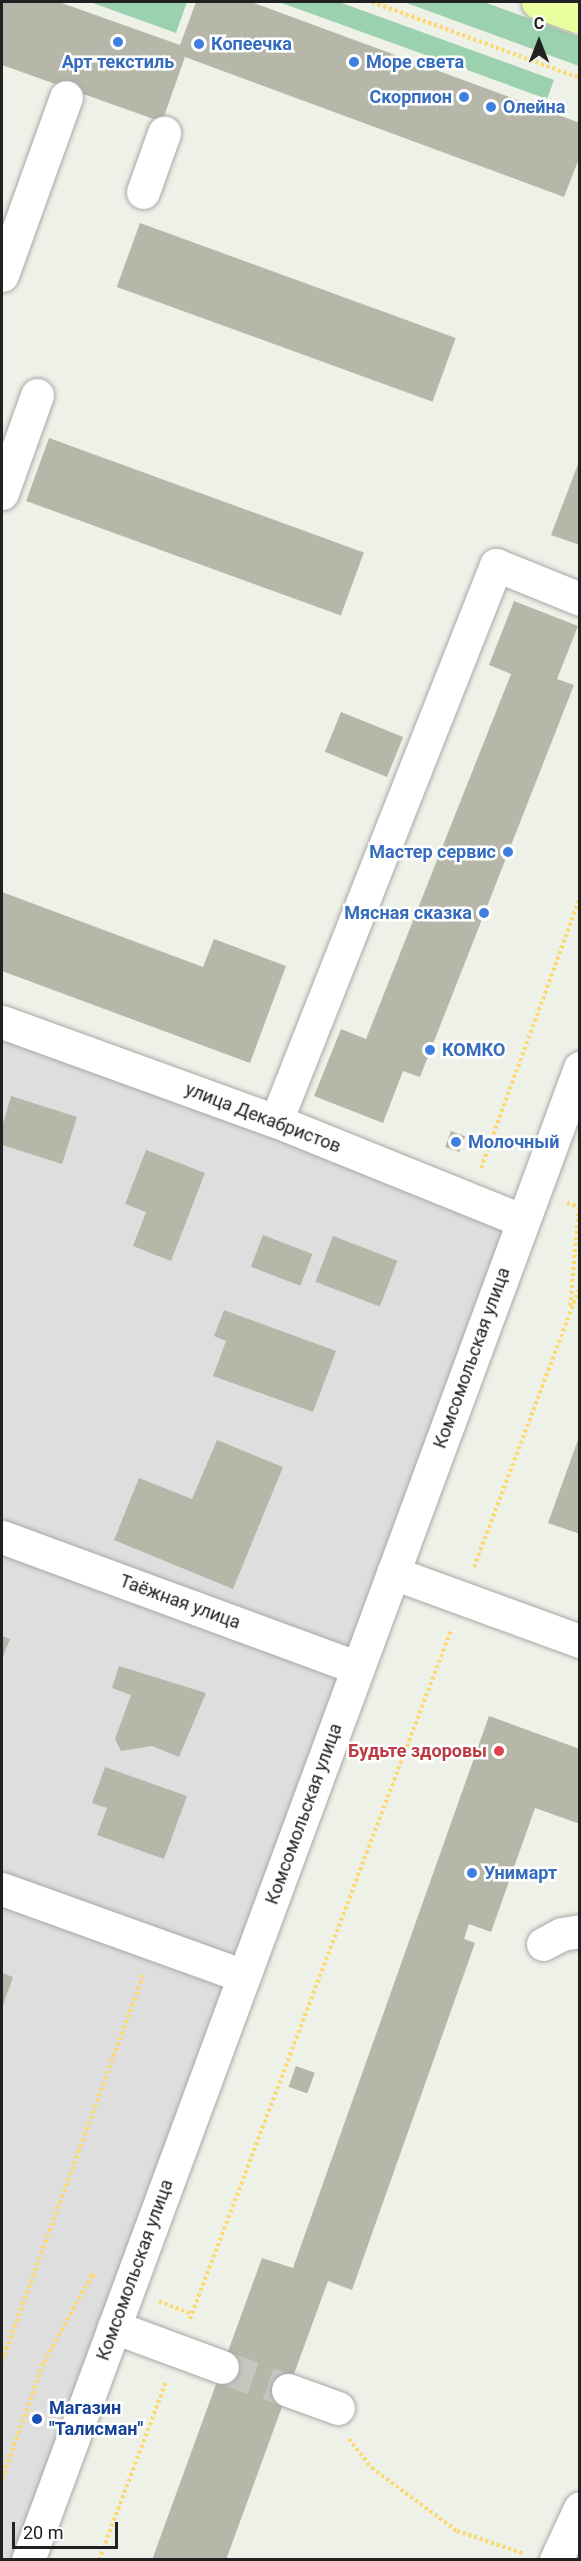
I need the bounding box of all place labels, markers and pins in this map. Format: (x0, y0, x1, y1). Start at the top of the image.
place label: Копеечка (211, 33, 292, 55)
marker: Арт текстиль (111, 35, 125, 49)
marker: Копеечка (192, 37, 206, 51)
place label: Арт текстиль (62, 51, 174, 73)
place label: Море света (366, 51, 464, 73)
marker: Море света (347, 55, 361, 69)
place label: Скорпион (369, 86, 452, 108)
marker: Скорпион (457, 90, 471, 104)
place label: Олейна (503, 96, 565, 118)
marker: Олейна (484, 100, 498, 114)
place label: Мастер сервис (369, 841, 496, 863)
marker: Мастер сервис (501, 845, 515, 859)
place label: Мясная сказка (344, 902, 472, 924)
marker: Мясная сказка (477, 906, 491, 920)
place label: КОМКО (442, 1039, 505, 1061)
marker: КОМКО (423, 1043, 437, 1057)
place label: Молочный (468, 1131, 559, 1153)
marker: Молочный (449, 1135, 463, 1149)
place label: Будьте здоровы (348, 1740, 487, 1762)
marker: Будьте здоровы (492, 1744, 506, 1758)
place label: Унимарт (484, 1862, 557, 1884)
marker: Унимарт (465, 1866, 479, 1880)
place label: Магазин "Талисман" (49, 2398, 143, 2440)
marker: Магазин "Талисман" (30, 2412, 44, 2426)

